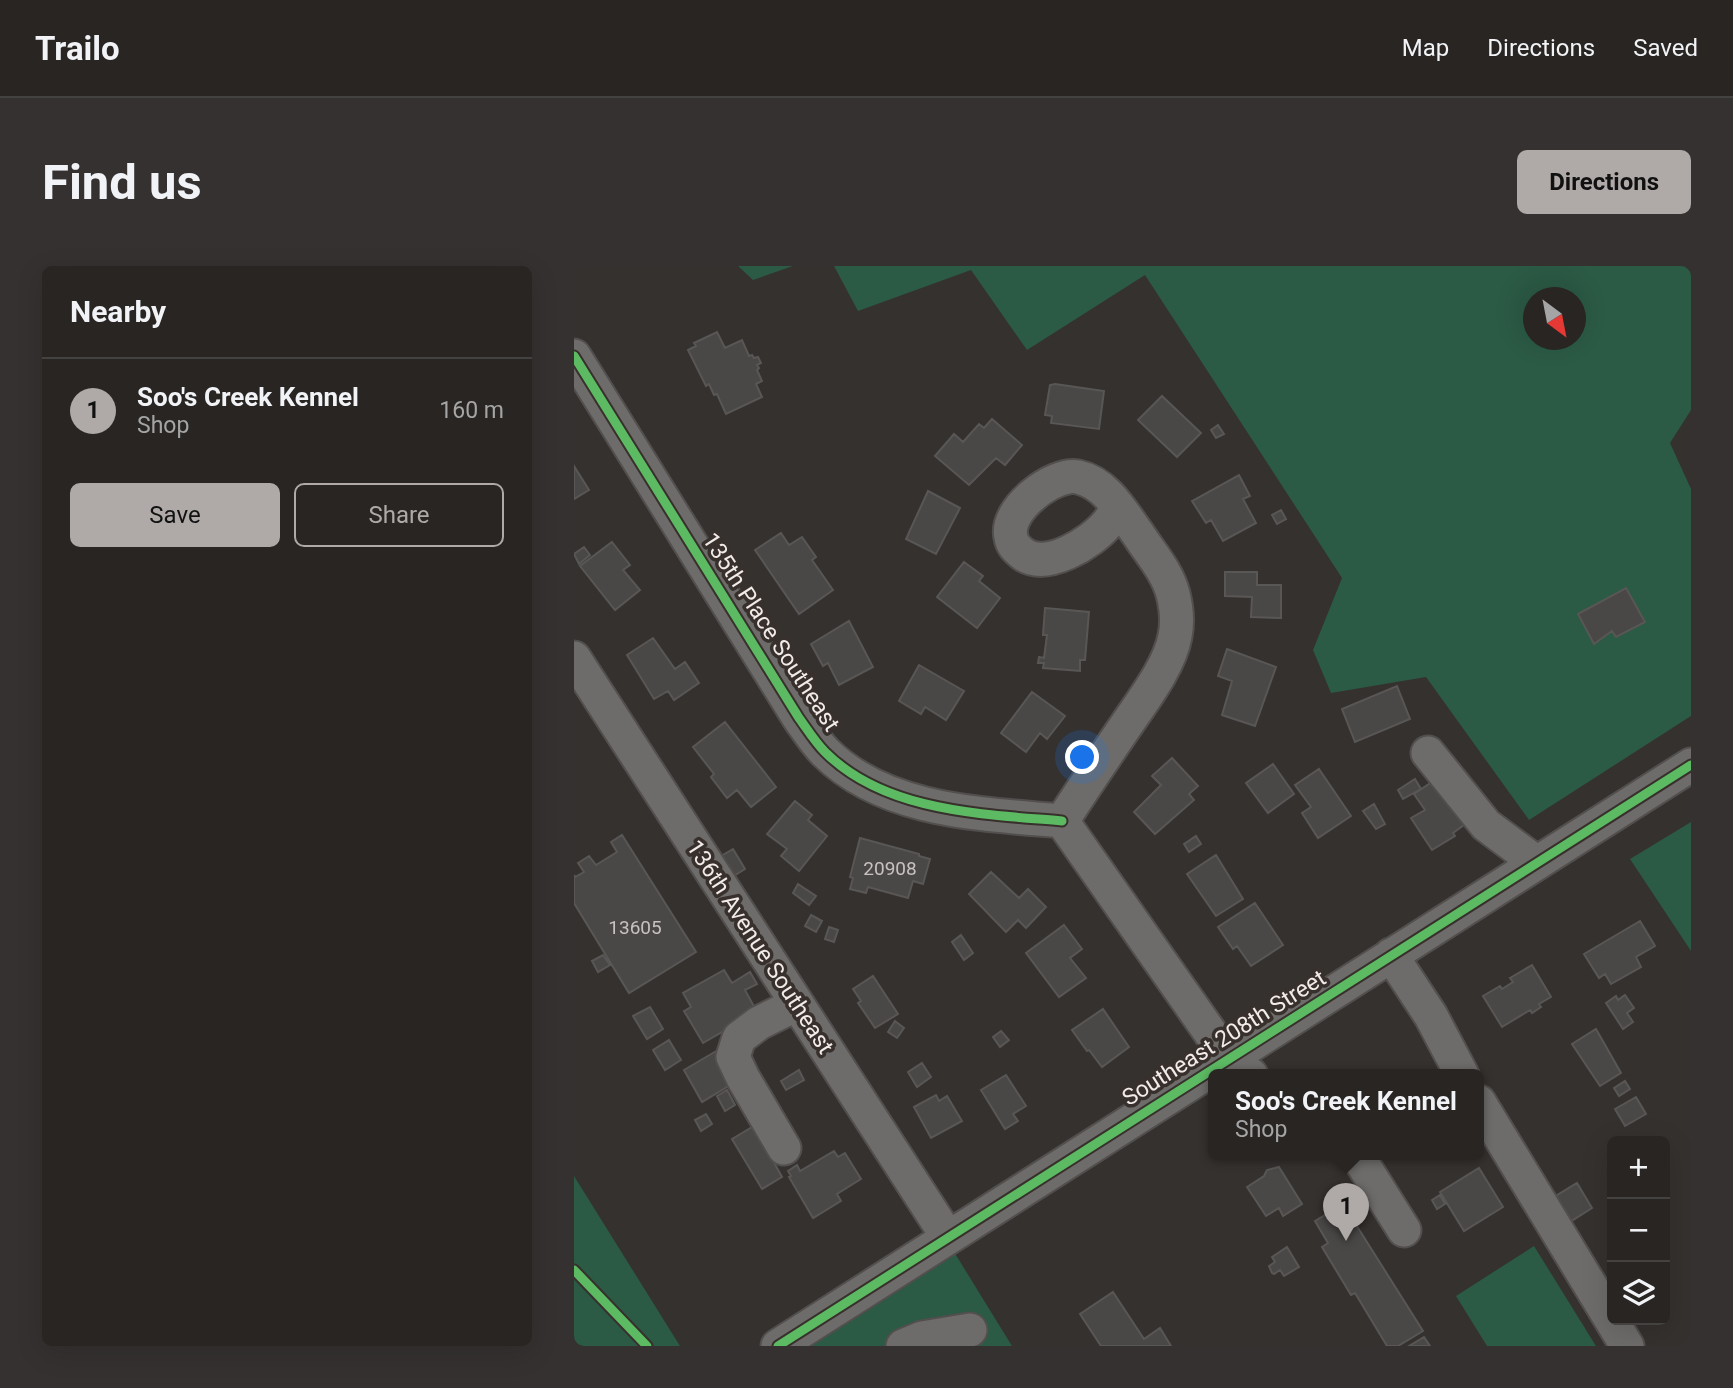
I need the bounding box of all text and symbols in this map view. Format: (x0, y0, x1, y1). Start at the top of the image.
text: Trailo (35, 29, 120, 68)
text: Map (1402, 34, 1449, 62)
text: Directions (1487, 34, 1595, 62)
text: Saved (1633, 34, 1698, 62)
button: Directions (1517, 150, 1691, 214)
text: Find us (42, 154, 202, 211)
north arrow (1523, 287, 1586, 350)
text: Nearby (70, 294, 166, 329)
text: Soo's Creek Kennel (137, 382, 359, 412)
text: 1 (86, 397, 100, 424)
text: 160 m (439, 397, 504, 424)
text: Shop (137, 412, 189, 439)
button: Save (70, 483, 280, 547)
button: Share (294, 483, 504, 547)
street label: 135th Place Southeast (697, 528, 845, 736)
your location (1065, 740, 1099, 774)
street label: 136th Avenue Southeast (681, 835, 839, 1059)
house number: 20908 (863, 857, 917, 880)
house number: 13605 (608, 916, 662, 939)
street label: Southeast 208th Street (1117, 964, 1331, 1112)
popup (1208, 1069, 1484, 1160)
text: Soo's Creek Kennel (1235, 1086, 1457, 1116)
text: Shop (1235, 1116, 1287, 1143)
map controls (1607, 1136, 1670, 1325)
button: + (1607, 1136, 1670, 1199)
pin: 1 (1323, 1183, 1369, 1241)
button: − (1607, 1199, 1670, 1262)
button: layers (1607, 1262, 1670, 1325)

